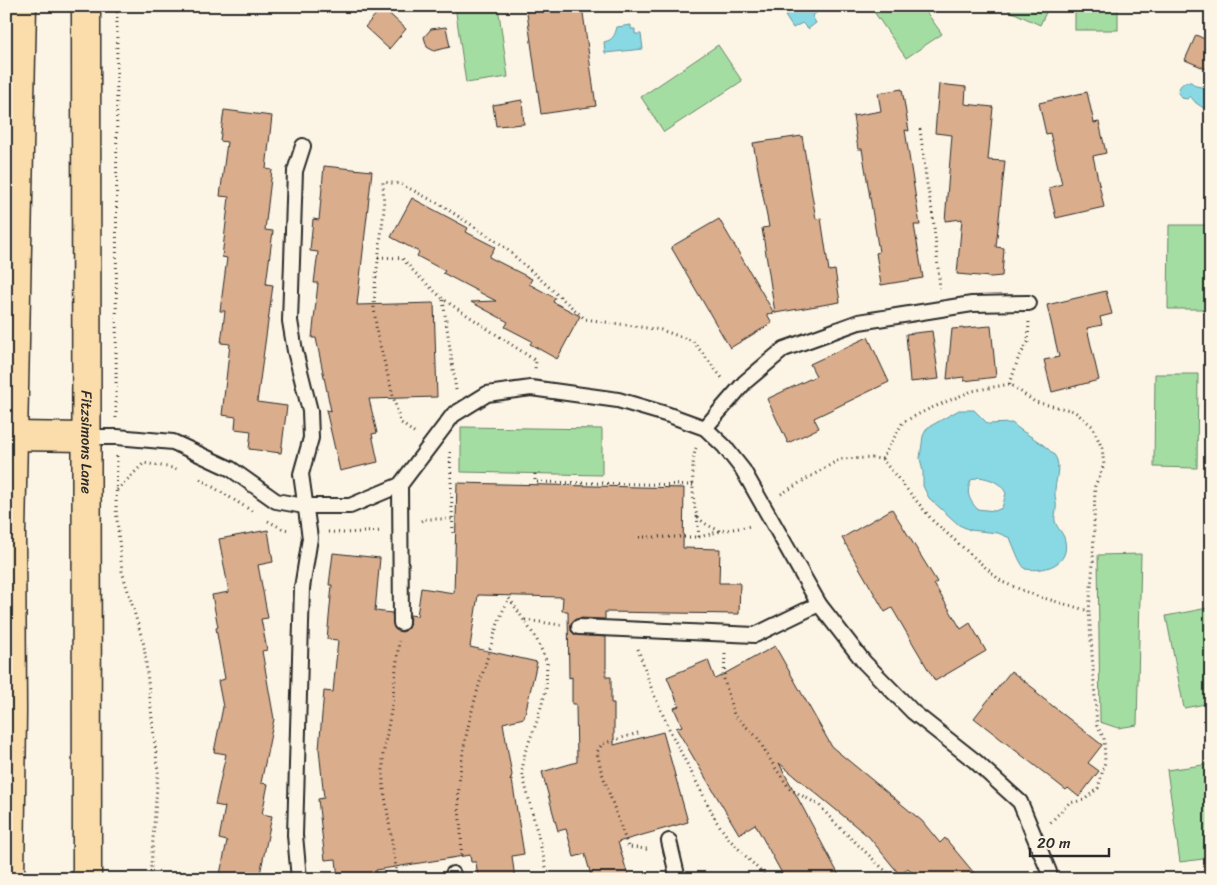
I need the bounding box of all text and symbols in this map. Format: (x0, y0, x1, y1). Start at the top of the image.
street label: Fitzsimons Lane (73, 390, 100, 494)
scale bar (1030, 825, 1108, 857)
text: 20 m (1037, 830, 1071, 856)

